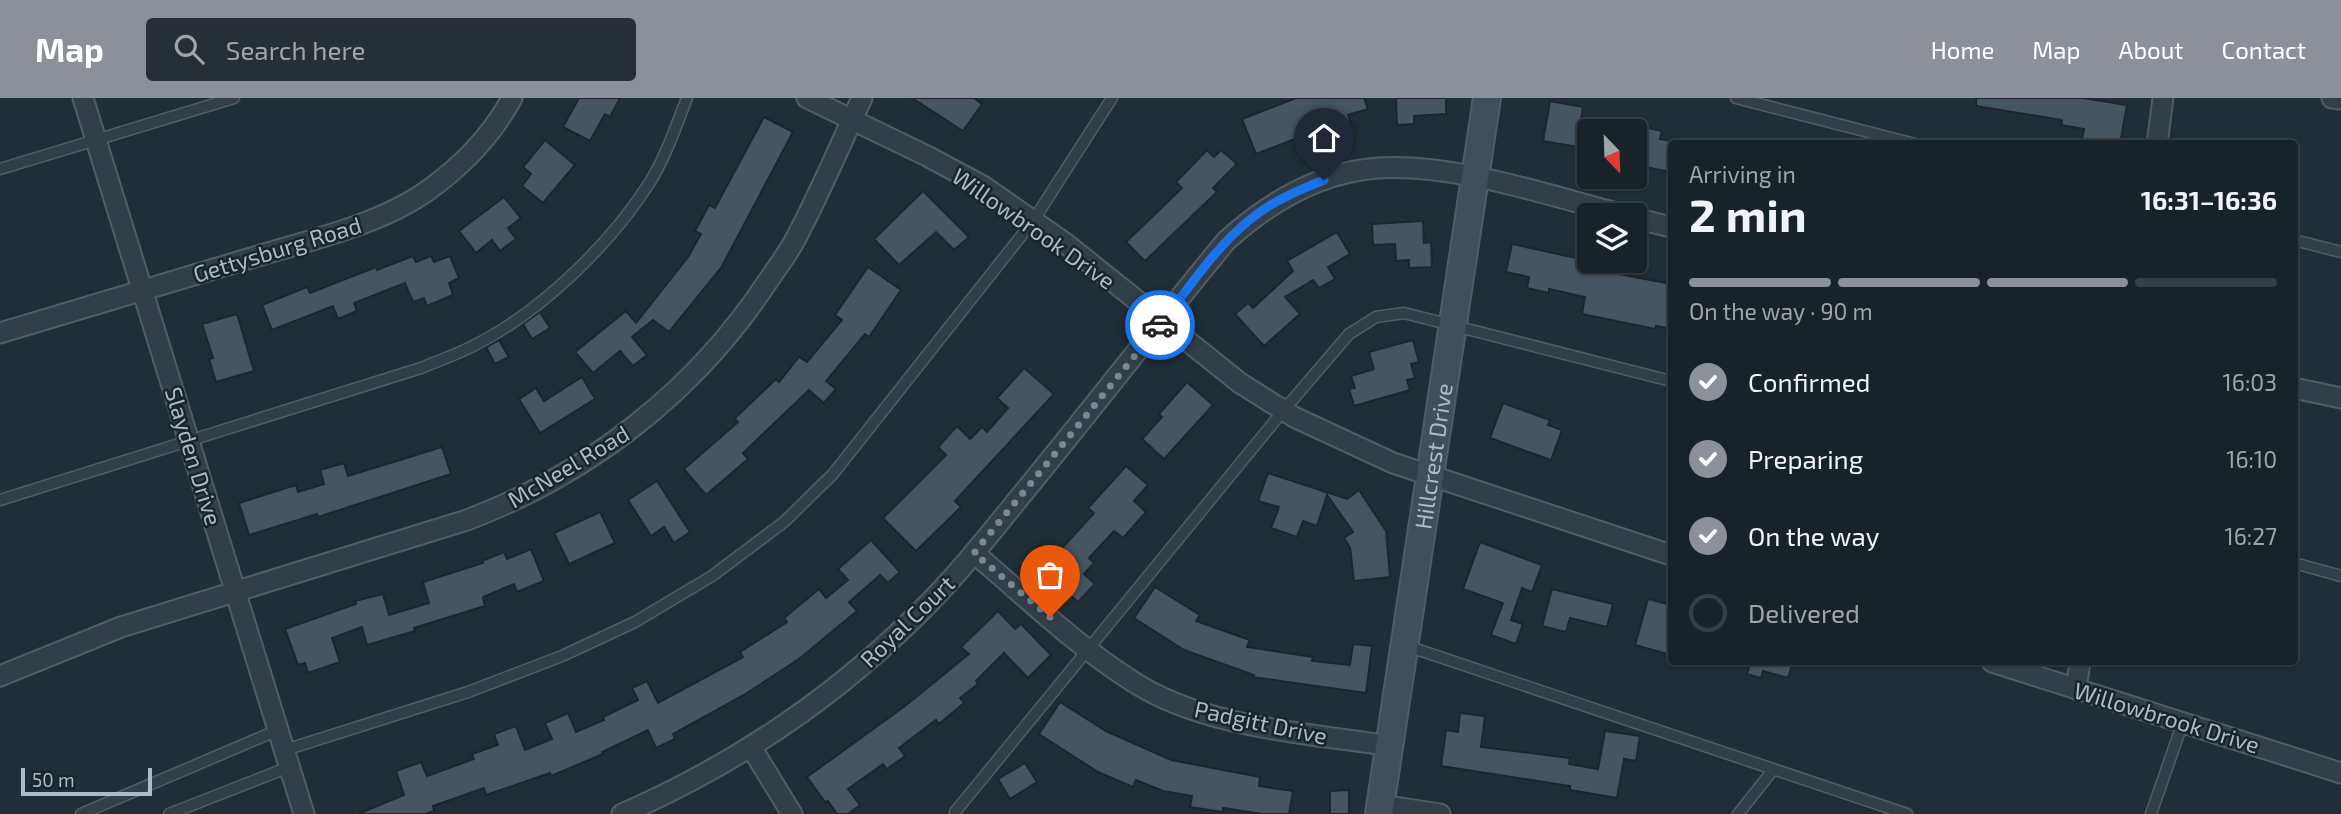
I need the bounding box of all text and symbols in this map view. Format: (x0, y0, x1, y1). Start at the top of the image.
search box (146, 18, 636, 81)
text: Map (35, 29, 104, 69)
icon: search (170, 30, 208, 68)
text: Search here (226, 34, 365, 65)
text: Home (1931, 35, 1994, 64)
text: Map (2032, 35, 2080, 64)
text: About (2118, 35, 2184, 64)
text: Contact (2222, 35, 2306, 64)
pin (1294, 108, 1354, 180)
icon: home (1305, 119, 1343, 157)
north arrow (1577, 119, 1647, 189)
map controls (1577, 119, 1647, 273)
text: Arriving in (1689, 160, 1796, 188)
street label: Willowbrook Drive (947, 161, 1121, 295)
text: 16:31–16:36 (2141, 184, 2277, 215)
text: 2 min (1689, 186, 1807, 241)
button: layers (1577, 203, 1647, 273)
street label: Gettysburg Road (189, 210, 365, 288)
courier (1125, 290, 1195, 360)
text: On the way · 90 m (1689, 297, 1873, 325)
icon: car (1141, 306, 1179, 344)
icon: check (1689, 363, 1727, 401)
text: Confirmed (1748, 366, 1871, 397)
text: 16:03 (2223, 368, 2277, 396)
street label: Hillcrest Drive (1408, 381, 1458, 531)
street label: Slayden Drive (160, 384, 228, 528)
street label: McNeel Road (502, 419, 634, 513)
icon: check (1689, 440, 1727, 478)
text: Preparing (1748, 443, 1863, 474)
text: 16:10 (2226, 445, 2277, 473)
icon: check (1689, 517, 1727, 555)
text: On the way (1748, 520, 1879, 551)
text: 16:27 (2225, 522, 2277, 550)
pin (1020, 545, 1080, 617)
icon: bag (1031, 556, 1069, 594)
street label: Royal Court (854, 569, 960, 673)
text: Delivered (1748, 597, 1860, 628)
street label: Willowbrook Drive (2071, 675, 2263, 759)
street label: Padgitt Drive (1192, 694, 1330, 750)
scale bar (21, 765, 152, 797)
text: 50 m (32, 768, 75, 791)

